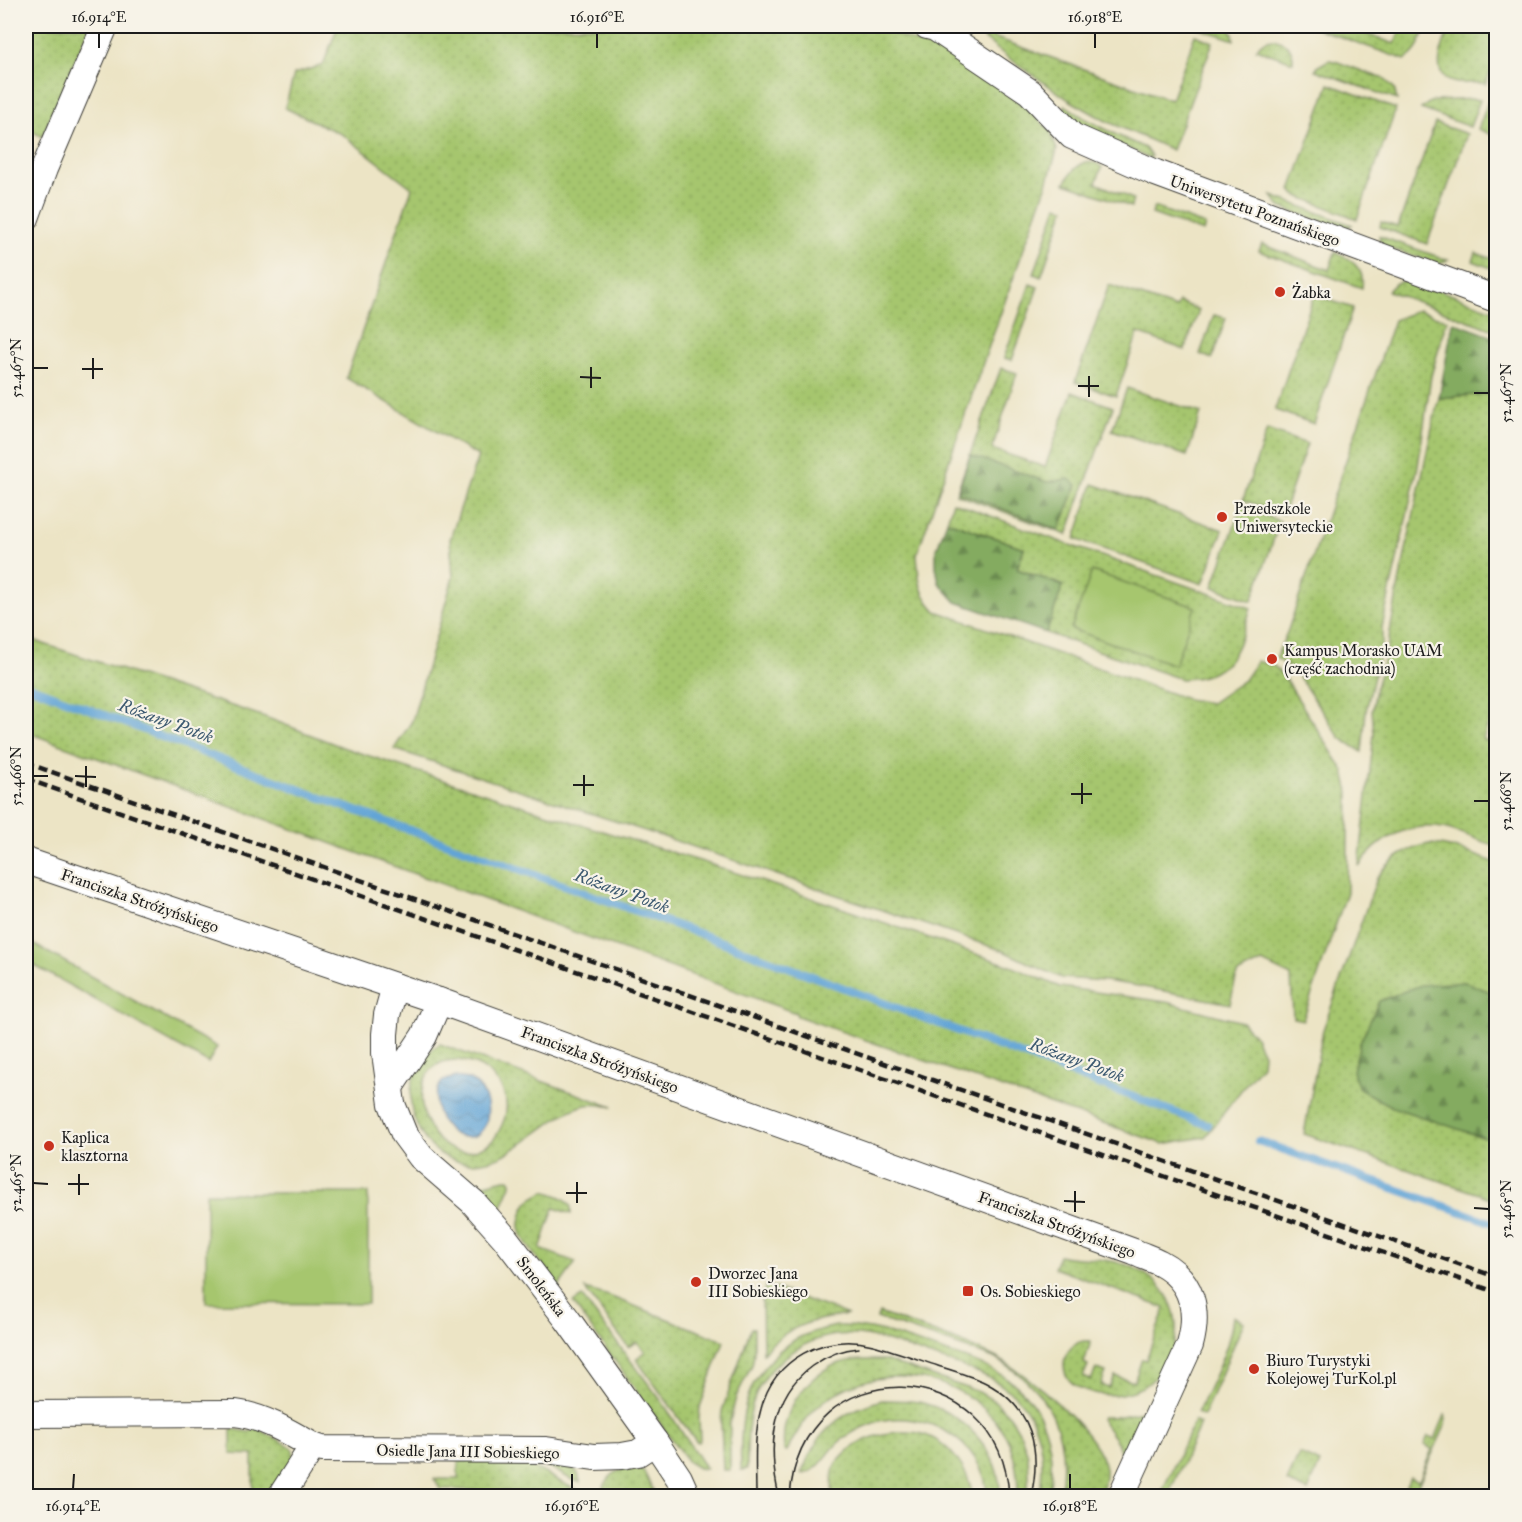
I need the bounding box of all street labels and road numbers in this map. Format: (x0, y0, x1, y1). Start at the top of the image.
street label: Uniwersytetu Poznańskiego (1167, 171, 1343, 251)
street label: Franciszka Stróżyńskiego (58, 864, 221, 937)
street label: Franciszka Stróżyńskiego (518, 1022, 681, 1098)
street label: Franciszka Stróżyńskiego (975, 1187, 1138, 1263)
street label: Smoleńska (513, 1253, 570, 1320)
street label: Osiedle Jana III Sobieskiego (376, 1440, 560, 1464)

